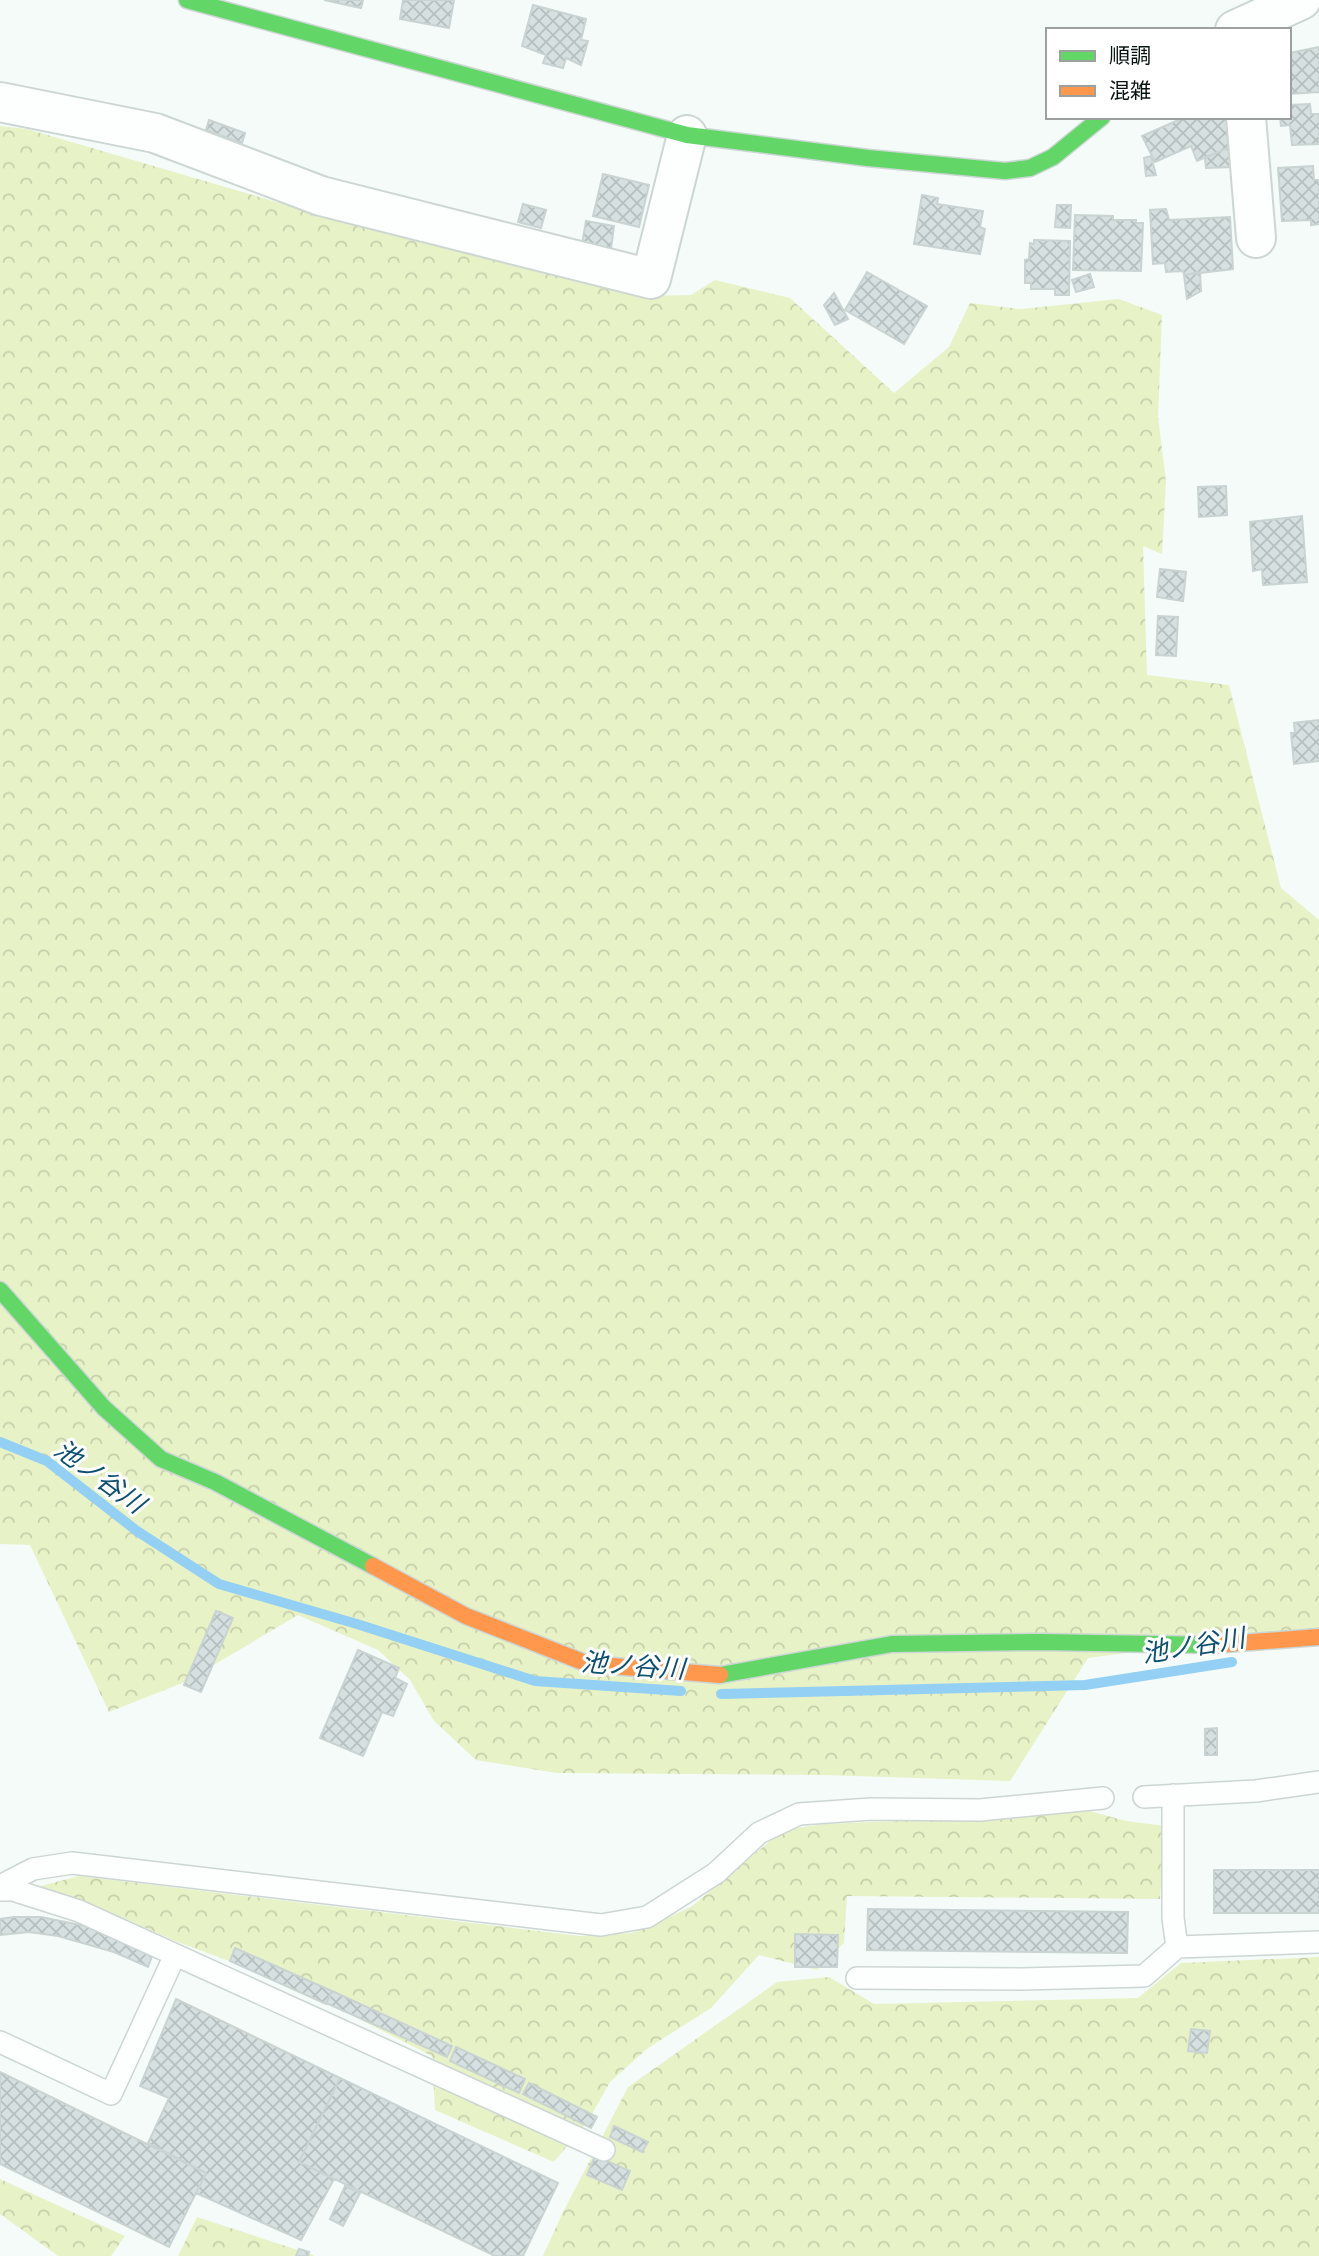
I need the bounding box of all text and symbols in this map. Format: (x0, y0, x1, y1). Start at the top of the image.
legend (1046, 28, 1291, 119)
text: 順調 (1109, 42, 1151, 69)
text: 混雑 (1109, 77, 1151, 104)
water label: 池ノ谷川 (48, 1432, 154, 1522)
water label: 池ノ谷川 (1139, 1620, 1250, 1669)
water label: 池ノ谷川 (580, 1645, 689, 1685)

